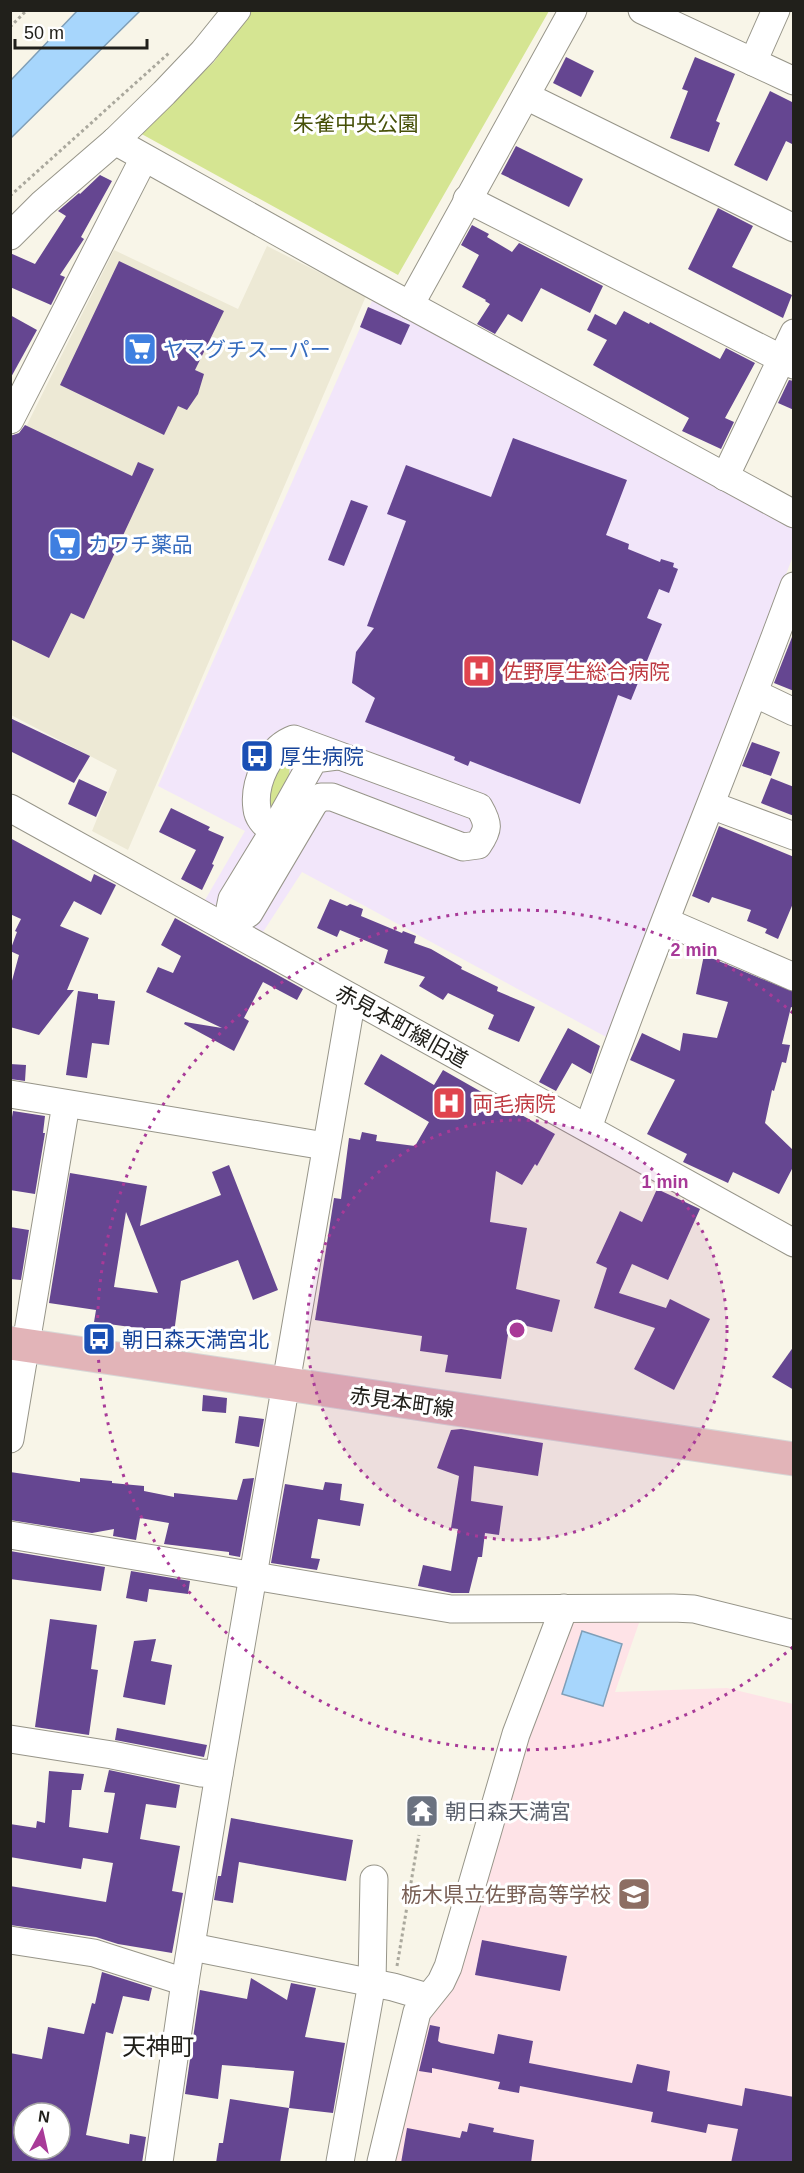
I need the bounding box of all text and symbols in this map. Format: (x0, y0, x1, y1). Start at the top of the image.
scale bar (15, 12, 147, 50)
text: 50 m (24, 23, 64, 43)
park label: 朱雀中央公園 (293, 112, 419, 135)
supermarket icon: ヤマグチスーパー (122, 331, 158, 367)
place label: ヤマグチスーパー (163, 338, 331, 361)
supermarket icon: カワチ薬品 (47, 526, 83, 562)
place label: カワチ薬品 (88, 533, 193, 556)
hospital icon: 佐野厚生総合病院 (461, 653, 497, 689)
place label: 佐野厚生総合病院 (502, 660, 670, 683)
bus stop icon: 厚生病院 (239, 738, 275, 774)
place label: 厚生病院 (280, 745, 364, 768)
text: 2 min (670, 940, 718, 960)
street label: 赤見本町線旧道 (332, 980, 472, 1072)
hospital icon: 両毛病院 (431, 1085, 467, 1121)
place label: 両毛病院 (472, 1092, 556, 1115)
text: 1 min (641, 1172, 689, 1192)
centre of rings (507, 1320, 527, 1340)
bus stop icon: 朝日森天満宮北 (81, 1321, 117, 1357)
place label: 朝日森天満宮北 (122, 1328, 269, 1351)
street label: 赤見本町線 (348, 1383, 456, 1421)
temple icon: 朝日森天満宮 (404, 1793, 440, 1829)
place label: 朝日森天満宮 (445, 1800, 571, 1823)
school or university icon: 栃木県立佐野高等学校 (616, 1876, 652, 1912)
place label: 栃木県立佐野高等学校 (401, 1883, 611, 1906)
district label: 天神町 (122, 2033, 194, 2060)
north arrow (12, 2101, 72, 2161)
text: N (37, 2107, 51, 2126)

